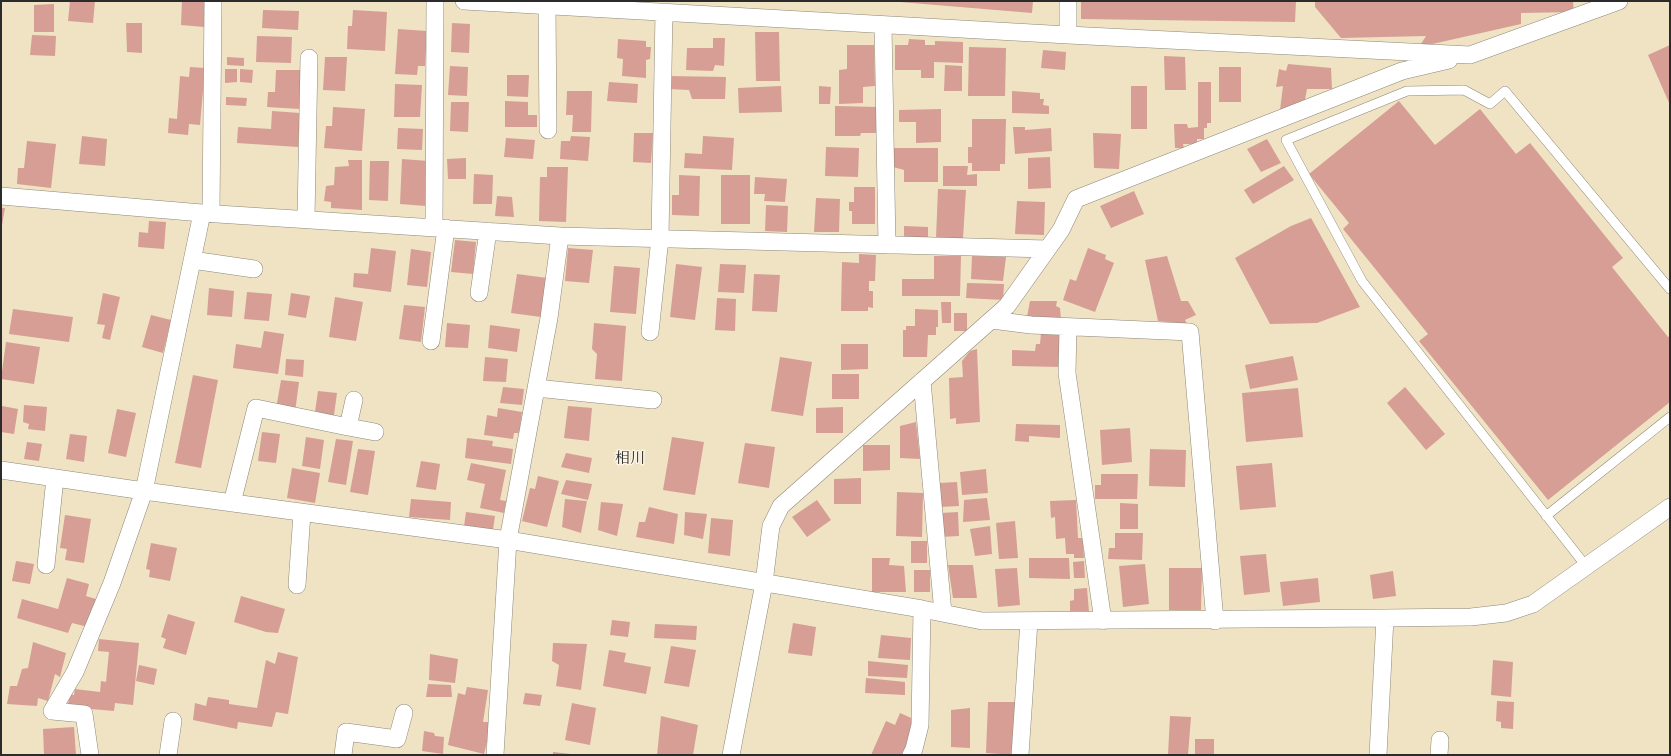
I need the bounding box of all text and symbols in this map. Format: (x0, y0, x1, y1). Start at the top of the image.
district label: 相川 (615, 451, 645, 469)

